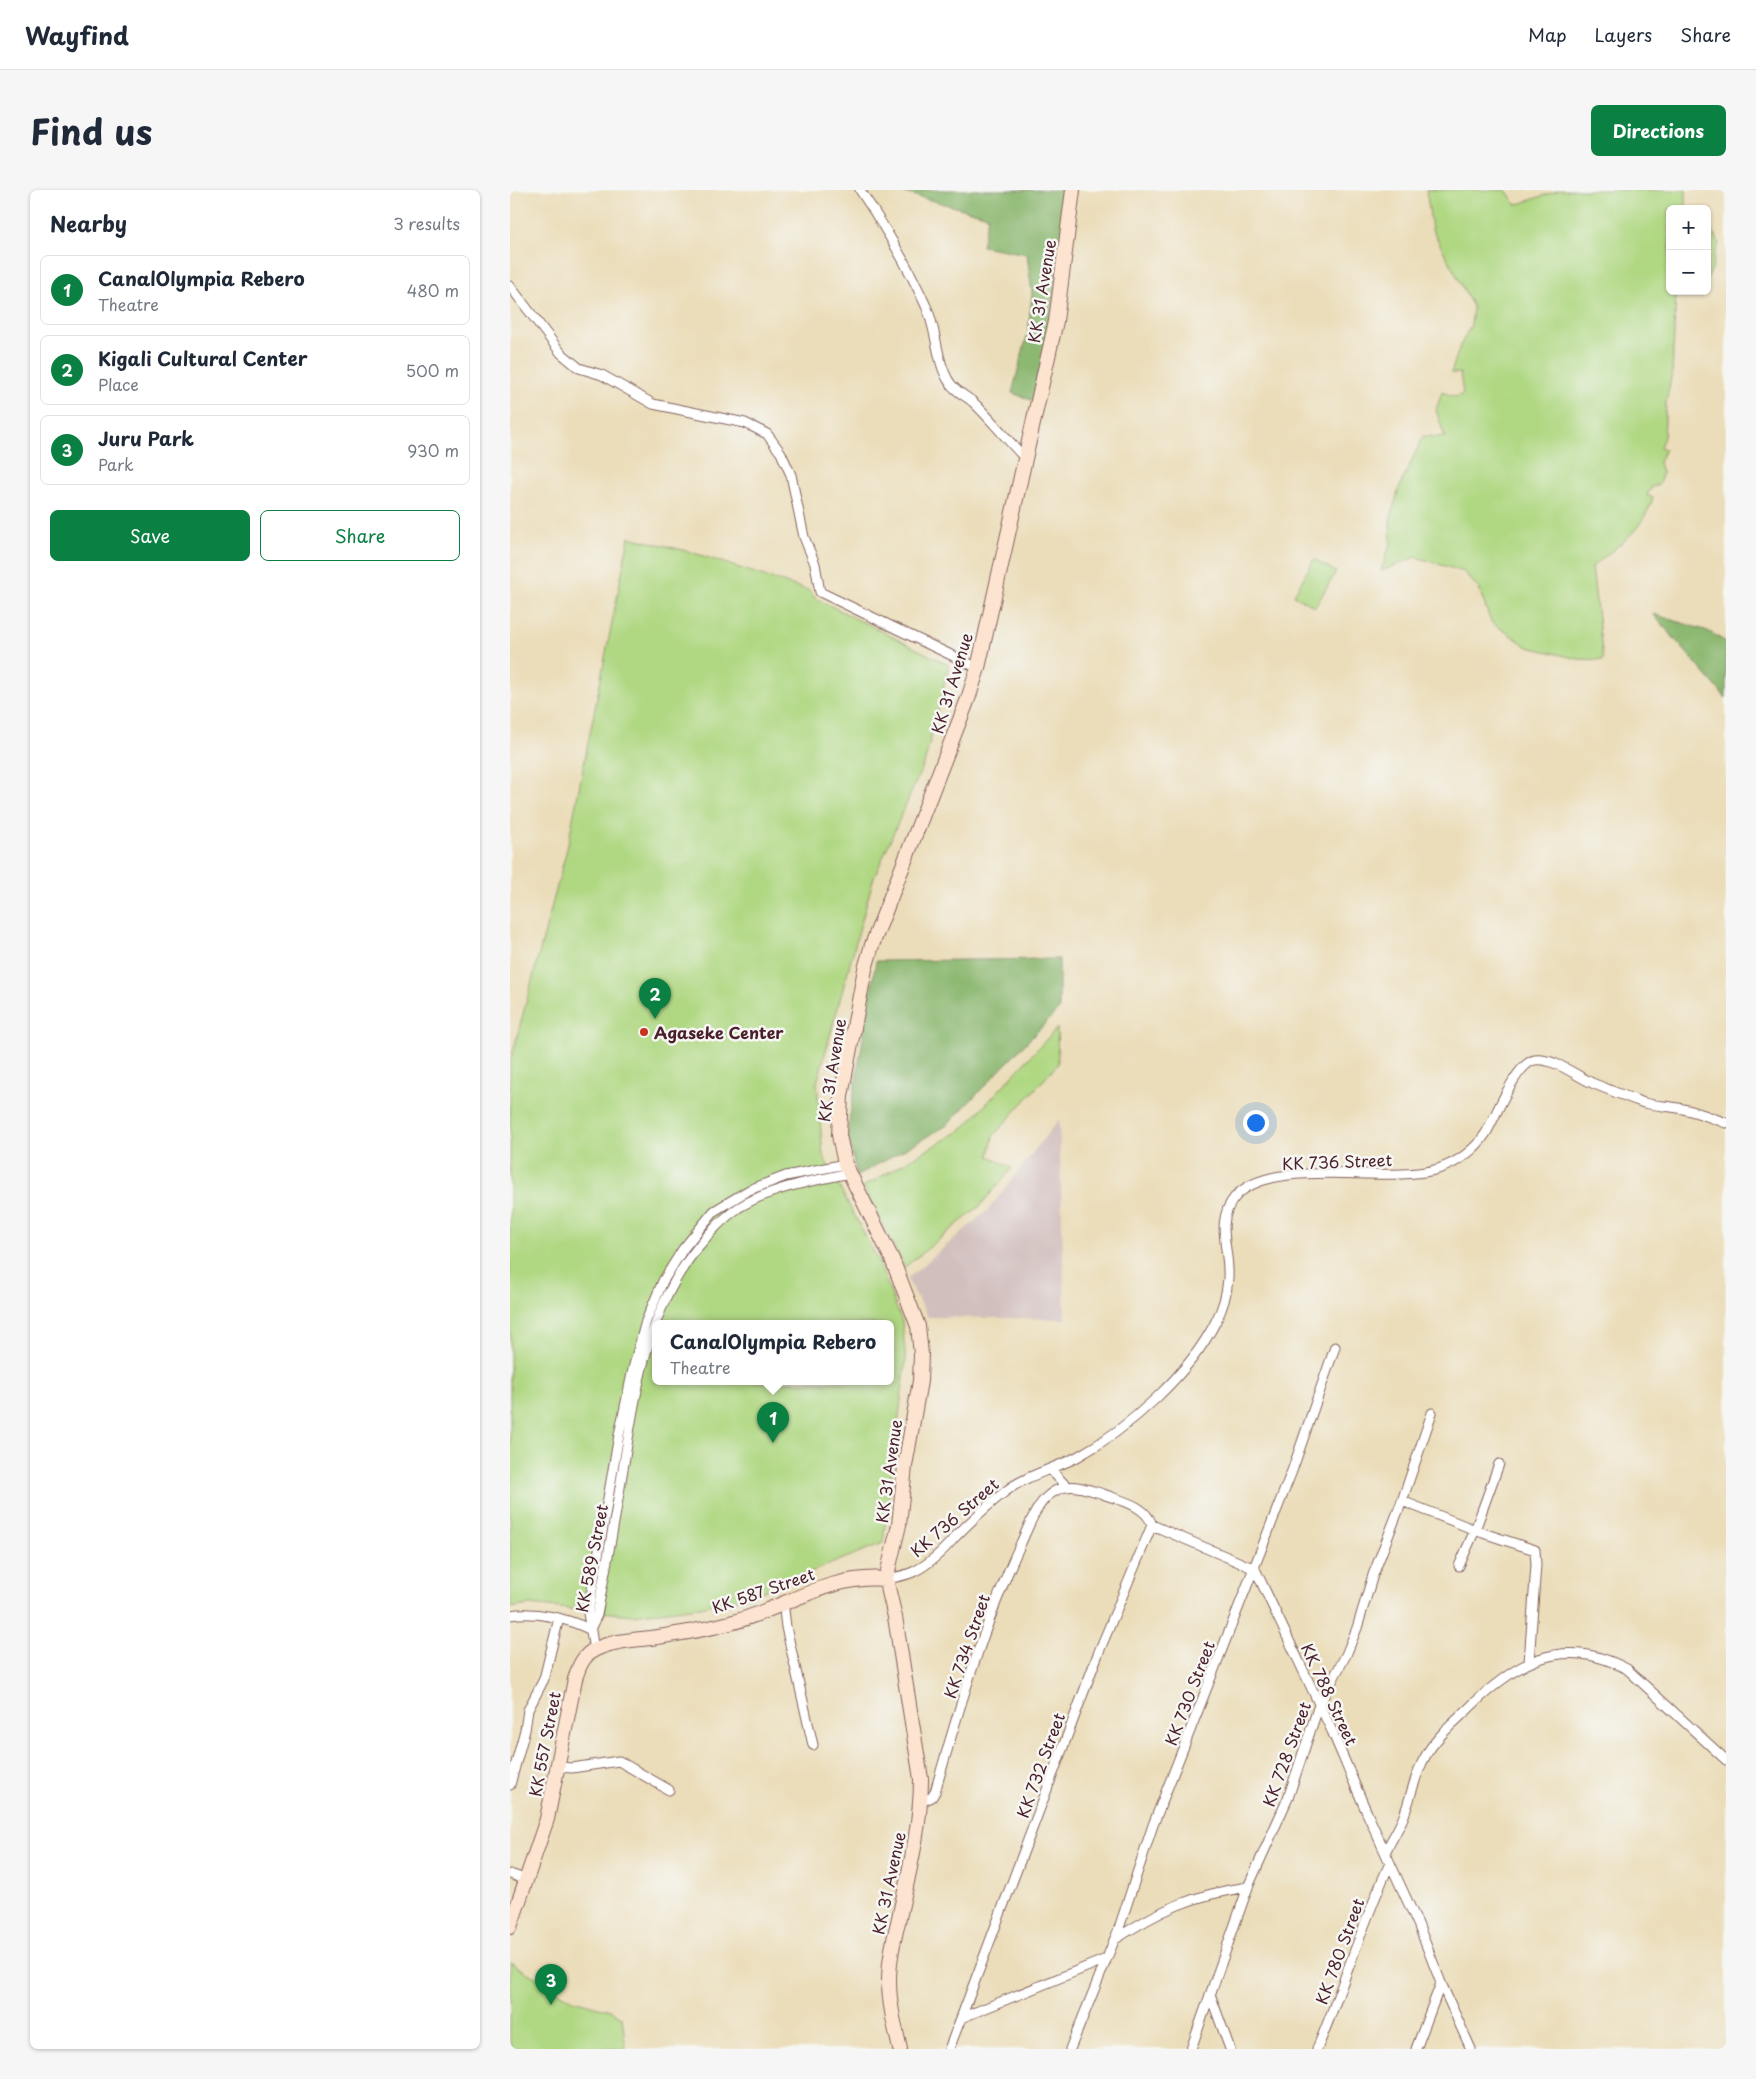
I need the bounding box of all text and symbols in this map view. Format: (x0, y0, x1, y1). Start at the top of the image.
text: Wayfind (25, 17, 129, 53)
text: Map (1528, 21, 1567, 48)
text: Layers (1595, 21, 1652, 48)
text: Share (1680, 21, 1731, 48)
text: Find us (30, 104, 152, 157)
button: Directions (1591, 105, 1726, 156)
map controls (1666, 205, 1711, 295)
button: + (1666, 205, 1711, 250)
text: Nearby (50, 207, 127, 239)
text: 3 results (393, 211, 460, 235)
street label: KK 31 Avenue (1021, 237, 1061, 344)
button: − (1666, 250, 1711, 295)
text: CanalOlympia Rebero (98, 264, 305, 292)
text: 1 (63, 278, 71, 302)
text: 480 m (407, 278, 459, 302)
text: Theatre (98, 292, 159, 316)
text: Kigali Cultural Center (98, 344, 308, 372)
text: 2 (61, 358, 73, 382)
text: 500 m (406, 358, 459, 382)
text: Place (98, 372, 139, 396)
text: Juru Park (98, 424, 194, 452)
text: 3 (62, 438, 72, 462)
text: 930 m (407, 438, 459, 462)
text: Park (98, 452, 134, 476)
button: Save (50, 510, 250, 561)
button: Share (260, 510, 460, 561)
street label: KK 31 Avenue (924, 629, 978, 736)
pin: 2 (639, 978, 671, 1019)
street label: KK 31 Avenue (811, 1016, 851, 1123)
place label: Agaseke Center (654, 1020, 784, 1044)
marker: Agaseke Center (638, 1026, 650, 1038)
your location (1243, 1110, 1269, 1136)
street label: KK 736 Street (1282, 1147, 1393, 1175)
popup (652, 1320, 894, 1385)
text: CanalOlympia Rebero (670, 1327, 876, 1355)
text: Theatre (670, 1355, 731, 1379)
pin: 1 (757, 1402, 789, 1443)
street label: KK 31 Avenue (869, 1417, 907, 1524)
street label: KK 736 Street (905, 1472, 1004, 1562)
street label: KK 589 Street (569, 1501, 613, 1614)
street label: KK 587 Street (708, 1561, 818, 1619)
street label: KK 734 Street (937, 1590, 995, 1701)
street label: KK 730 Street (1158, 1637, 1220, 1749)
street label: KK 788 Street (1296, 1639, 1364, 1749)
street label: KK 557 Street (522, 1689, 566, 1798)
street label: KK 728 Street (1256, 1698, 1316, 1810)
street label: KK 732 Street (1010, 1709, 1070, 1821)
street label: KK 31 Avenue (865, 1829, 911, 1937)
street label: KK 780 Street (1309, 1894, 1369, 2007)
pin: 3 (535, 1964, 567, 2005)

